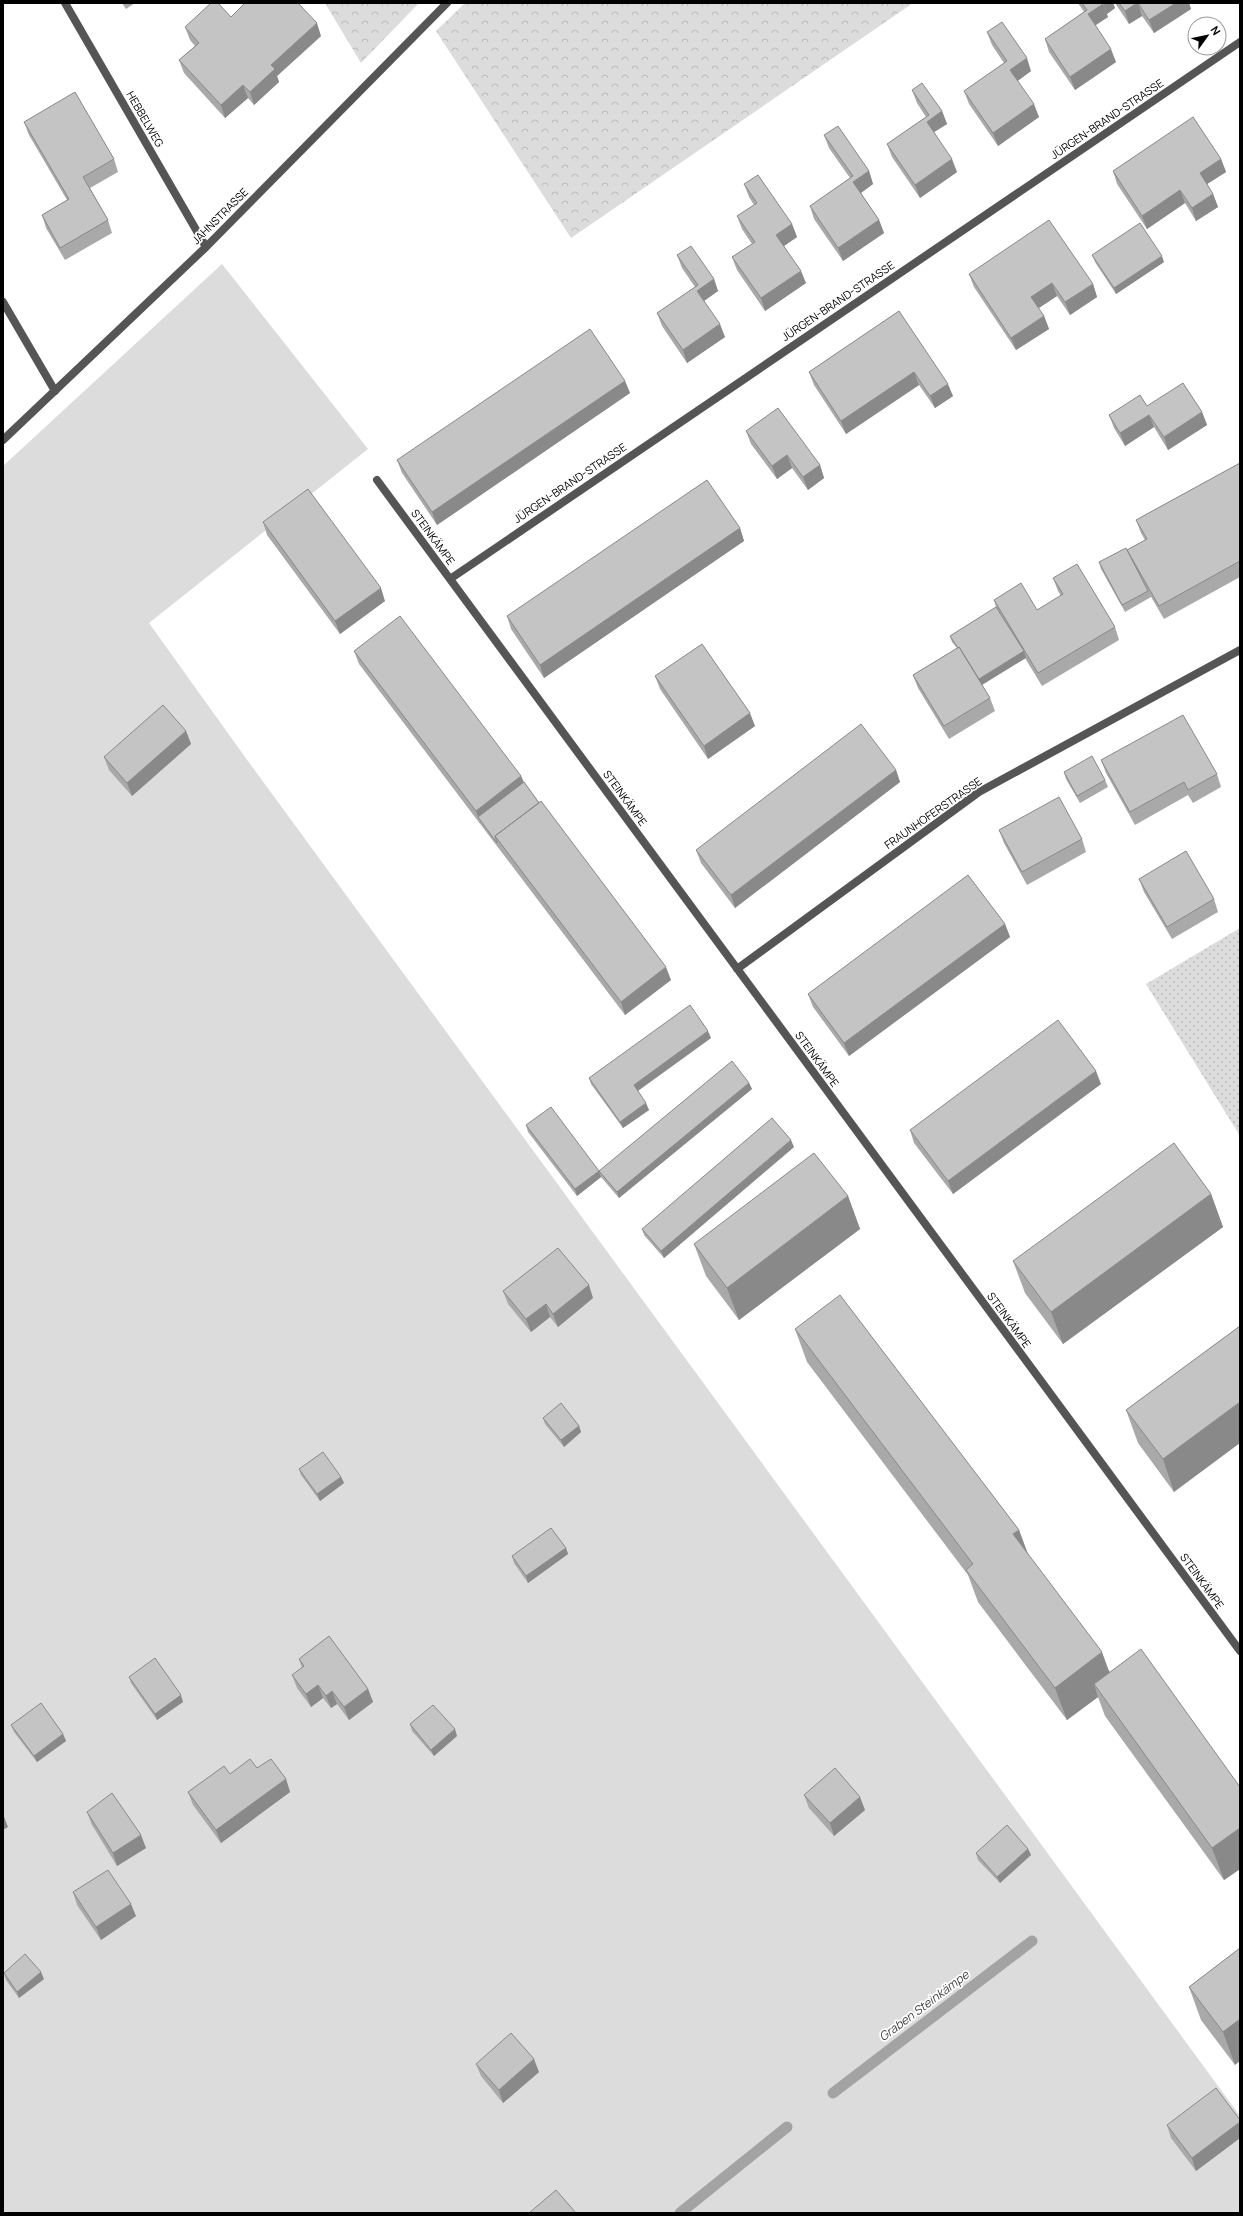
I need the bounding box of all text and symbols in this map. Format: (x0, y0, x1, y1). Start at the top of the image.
north arrow (1187, 16, 1227, 56)
text: N (1207, 23, 1224, 38)
street label: JÜRGEN-BRAND-STRASSE (1047, 75, 1166, 162)
street label: HEBBELWEG (123, 88, 168, 150)
street label: JAHNSTRASSE (188, 184, 251, 247)
street label: JÜRGEN-BRAND-STRASSE (778, 257, 897, 344)
street label: JÜRGEN-BRAND-STRASSE (510, 439, 629, 526)
street label: STEINKÄMPE (408, 506, 459, 568)
street label: STEINKÄMPE (600, 767, 651, 829)
street label: FRAUNHOFERSTRASSE (881, 773, 984, 852)
street label: STEINKÄMPE (792, 1028, 843, 1090)
street label: STEINKÄMPE (984, 1289, 1035, 1351)
street label: STEINKÄMPE (1177, 1550, 1228, 1612)
water label: Graben Steinkämpe (875, 1966, 973, 2045)

